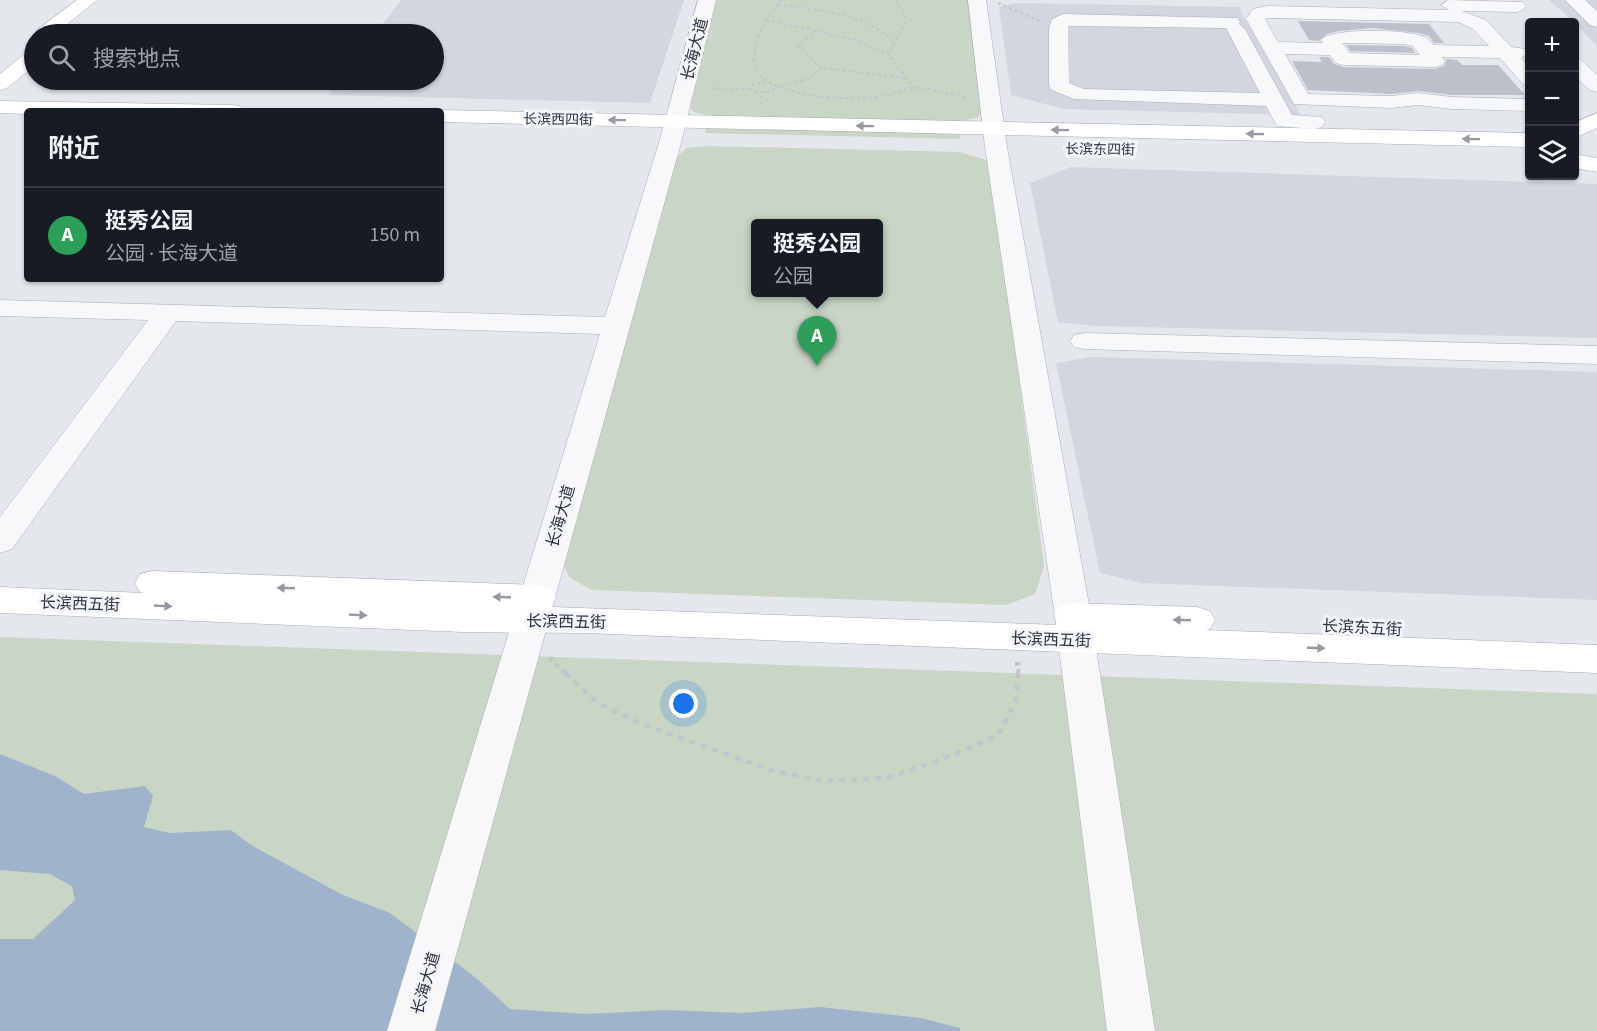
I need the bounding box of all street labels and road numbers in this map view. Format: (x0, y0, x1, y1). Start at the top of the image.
street label: 长海大道 (677, 16, 713, 83)
street label: 长滨西四街 (523, 109, 593, 131)
street label: 长滨东四街 (1065, 139, 1135, 161)
street label: 长海大道 (542, 482, 580, 550)
street label: 长滨西五街 (40, 592, 120, 616)
street label: 长滨西五街 (526, 610, 606, 634)
street label: 长滨东五街 (1321, 615, 1402, 641)
street label: 长滨西五街 (1011, 628, 1091, 652)
street label: 长海大道 (407, 949, 445, 1017)

